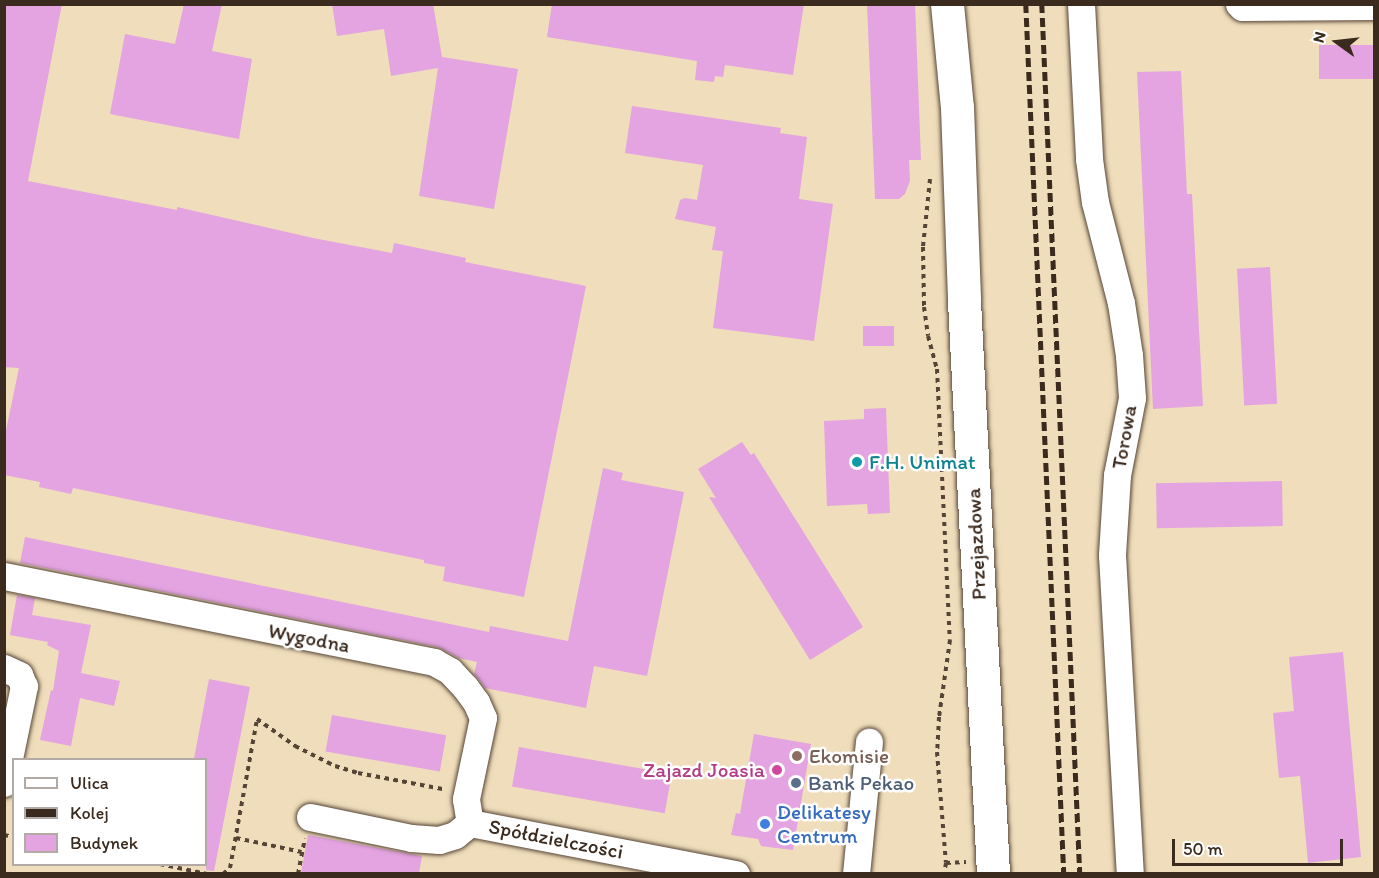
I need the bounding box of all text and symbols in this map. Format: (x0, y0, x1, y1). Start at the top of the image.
north arrow (1307, 12, 1367, 72)
text: N (1309, 30, 1330, 45)
street label: Torowa (1106, 403, 1142, 471)
place label: F.H. Unimat (869, 449, 976, 475)
marker: F.H. Unimat (850, 455, 864, 469)
street label: Przejazdowa (960, 487, 992, 601)
street label: Wygodna (266, 618, 352, 658)
place label: Ekomisie (809, 743, 889, 769)
marker: Ekomisie (790, 749, 804, 763)
place label: Zajazd Joasia (644, 757, 765, 783)
legend (12, 758, 207, 866)
marker: Zajazd Joasia (770, 763, 784, 777)
place label: Bank Pekao (808, 770, 913, 796)
text: Ulica (70, 772, 109, 794)
marker: Bank Pekao (789, 776, 803, 790)
place label: Delikatesy Centrum (777, 799, 871, 849)
text: Kolej (70, 802, 109, 824)
street label: Spółdzielczości (487, 814, 625, 864)
marker: Delikatesy Centrum (758, 817, 772, 831)
scale bar (1175, 827, 1346, 865)
text: Budynek (70, 832, 138, 854)
text: 50 m (1183, 838, 1223, 860)

